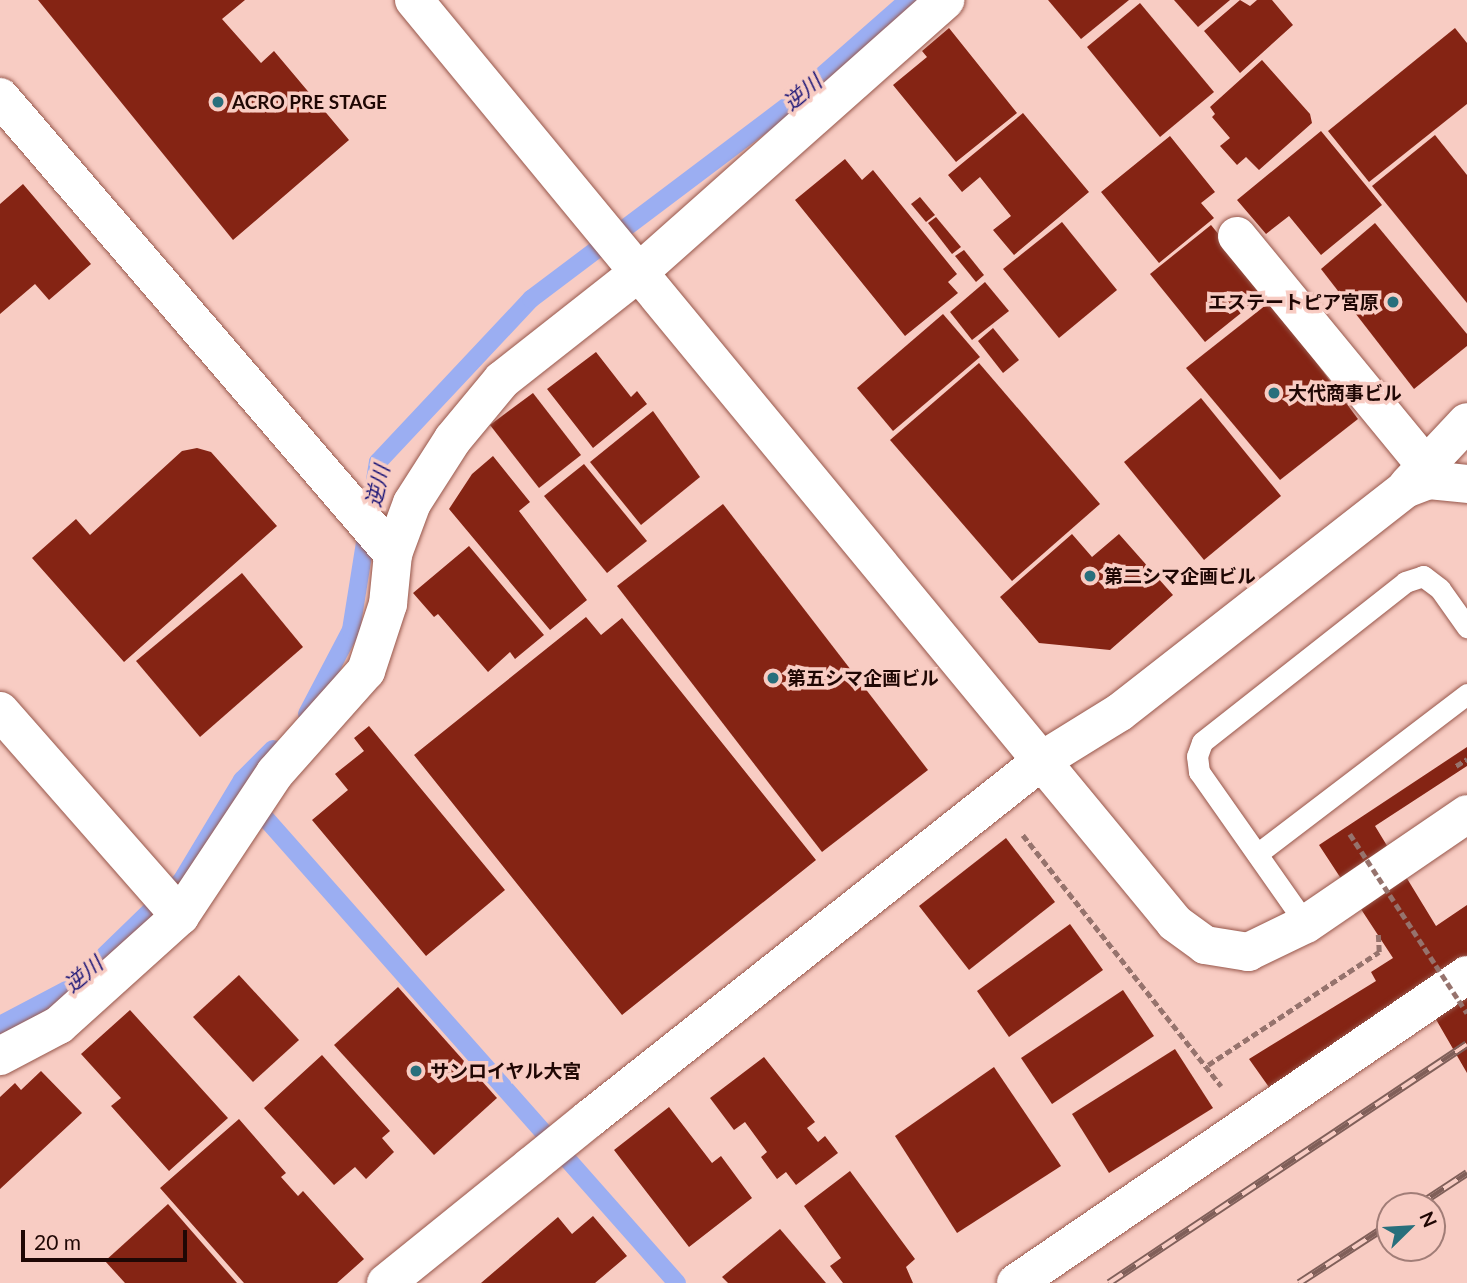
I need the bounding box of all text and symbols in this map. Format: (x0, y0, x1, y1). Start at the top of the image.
water label: 逆川 (778, 69, 826, 115)
place label: ACRO PRE STAGE (232, 91, 387, 113)
marker: ACRO PRE STAGE (210, 94, 226, 110)
place label: エステートピア宮原 (1208, 291, 1379, 313)
marker: エステートピア宮原 (1385, 294, 1401, 310)
place label: 大代商事ビル (1288, 382, 1402, 404)
marker: 大代商事ビル (1266, 385, 1282, 401)
water label: 逆川 (360, 463, 394, 509)
place label: 第二シマ企画ビル (1104, 565, 1256, 587)
marker: 第二シマ企画ビル (1082, 568, 1098, 584)
place label: 第五シマ企画ビル (787, 667, 939, 689)
marker: 第五シマ企画ビル (765, 670, 781, 686)
water label: 逆川 (59, 951, 107, 997)
place label: サンロイヤル大宮 (430, 1060, 582, 1082)
marker: サンロイヤル大宮 (408, 1063, 424, 1079)
north arrow (1376, 1192, 1446, 1262)
text: N (1415, 1208, 1442, 1230)
scale bar (24, 1216, 191, 1260)
text: 20 m (34, 1229, 81, 1254)

